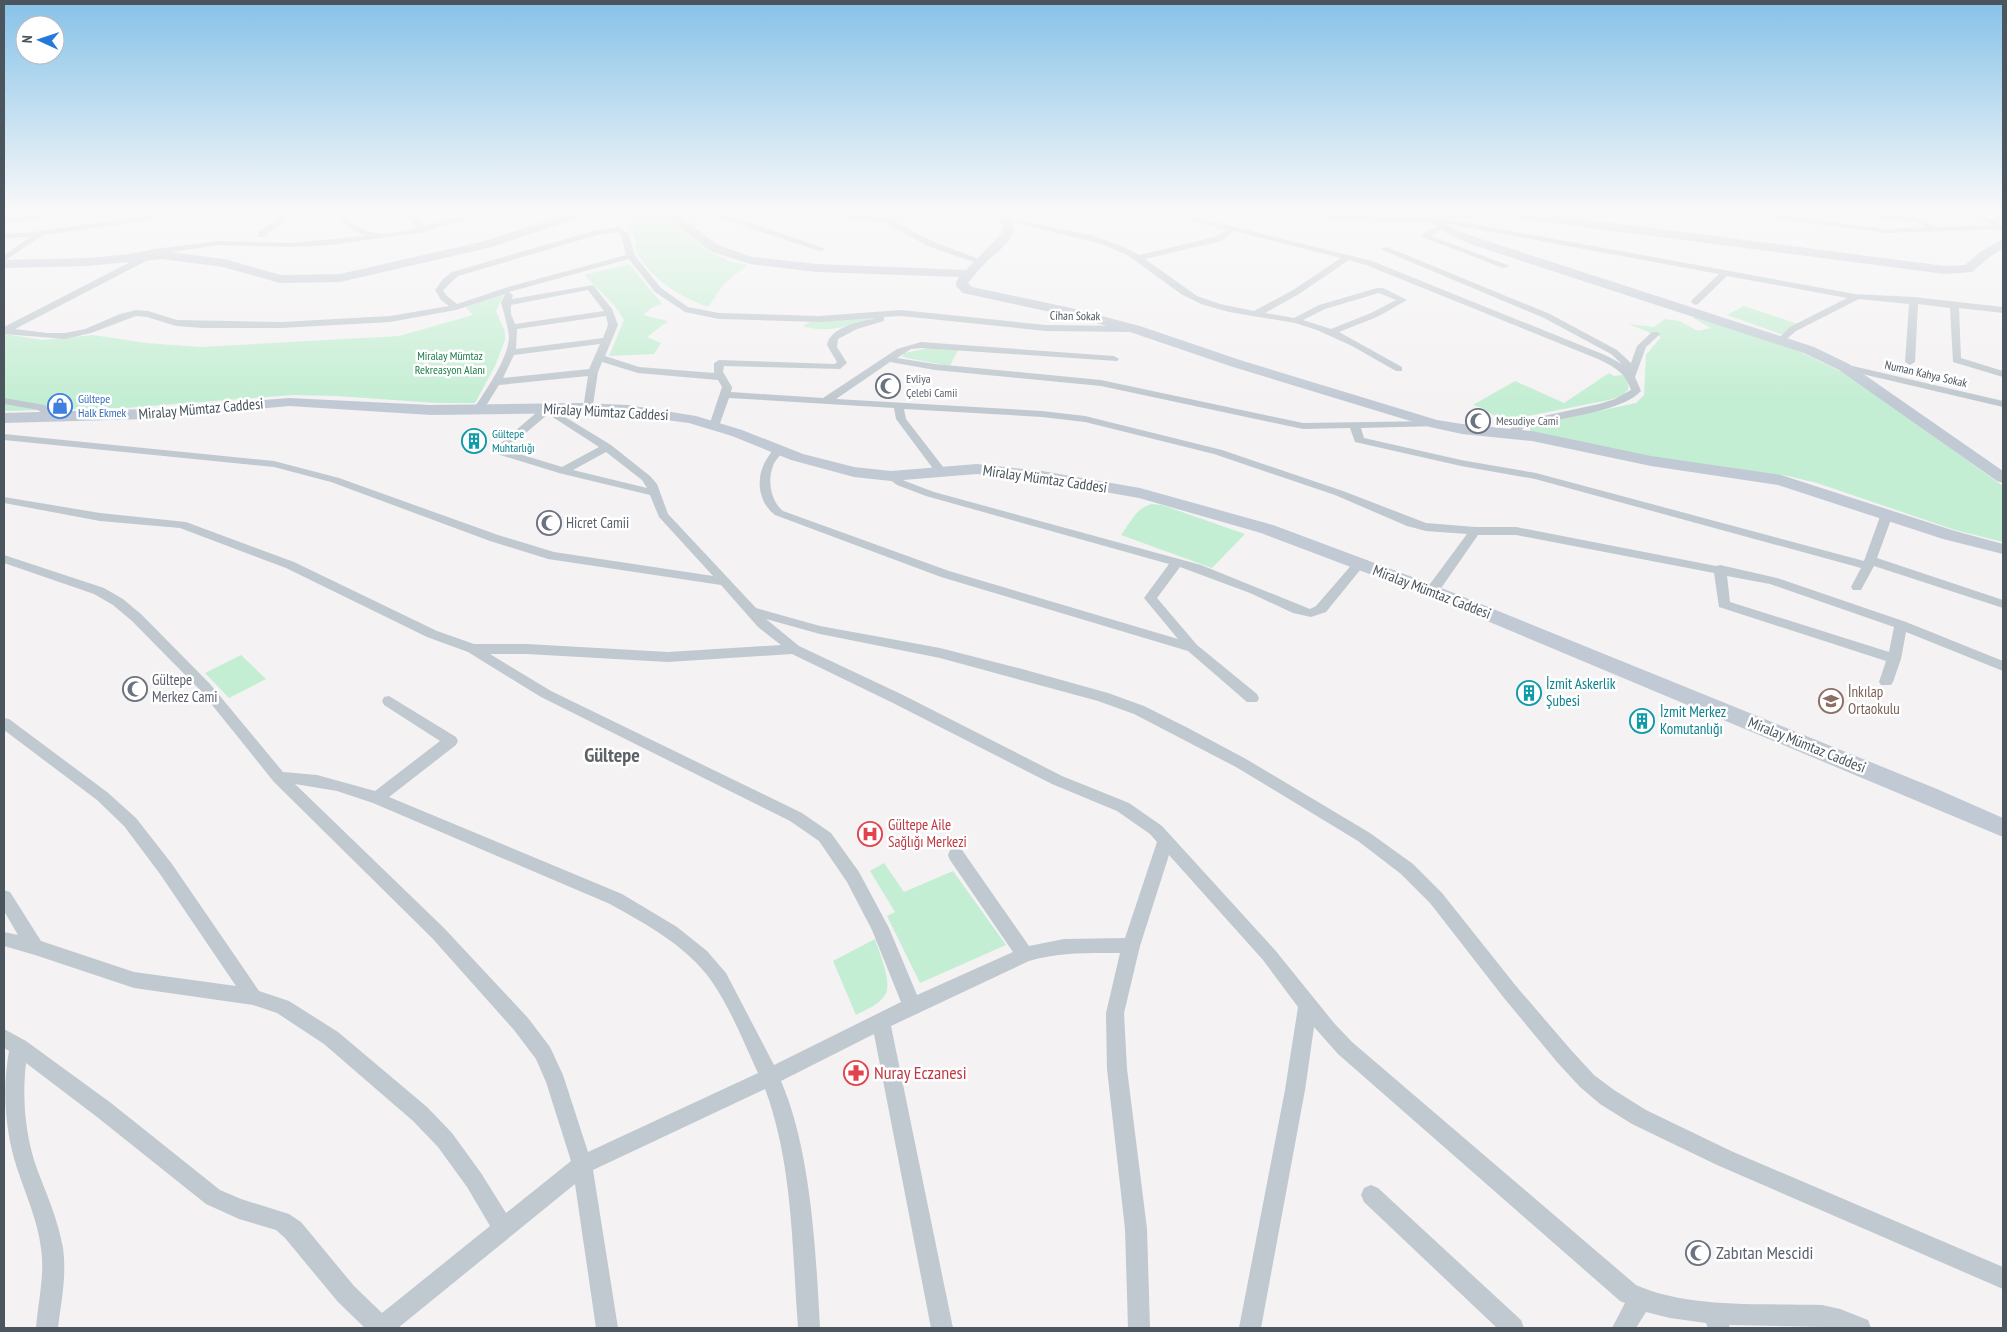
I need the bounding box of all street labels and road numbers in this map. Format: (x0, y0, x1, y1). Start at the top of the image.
street label: Cihan Sokak (1050, 308, 1101, 323)
street label: Numan Kahya Sokak (1883, 357, 1969, 390)
street label: Miralay Mümtaz Caddesi (138, 394, 264, 423)
street label: Miralay Mümtaz Caddesi (543, 399, 669, 424)
street label: Miralay Mümtaz Caddesi (982, 460, 1108, 497)
street label: Miralay Mümtaz Caddesi (1370, 560, 1494, 623)
street label: Miralay Mümtaz Caddesi (1746, 712, 1869, 777)

